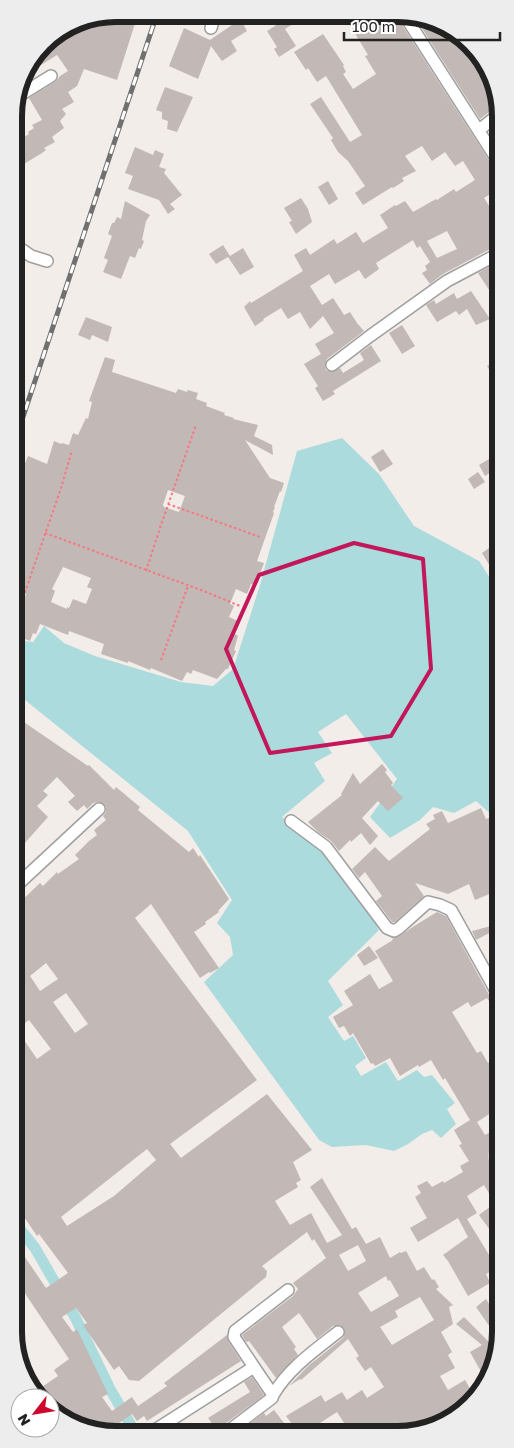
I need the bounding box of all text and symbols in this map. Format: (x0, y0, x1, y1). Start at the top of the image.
scale bar (344, 10, 500, 42)
text: 100 m (352, 17, 395, 35)
north arrow (10, 1388, 60, 1438)
text: N (13, 1411, 33, 1429)

